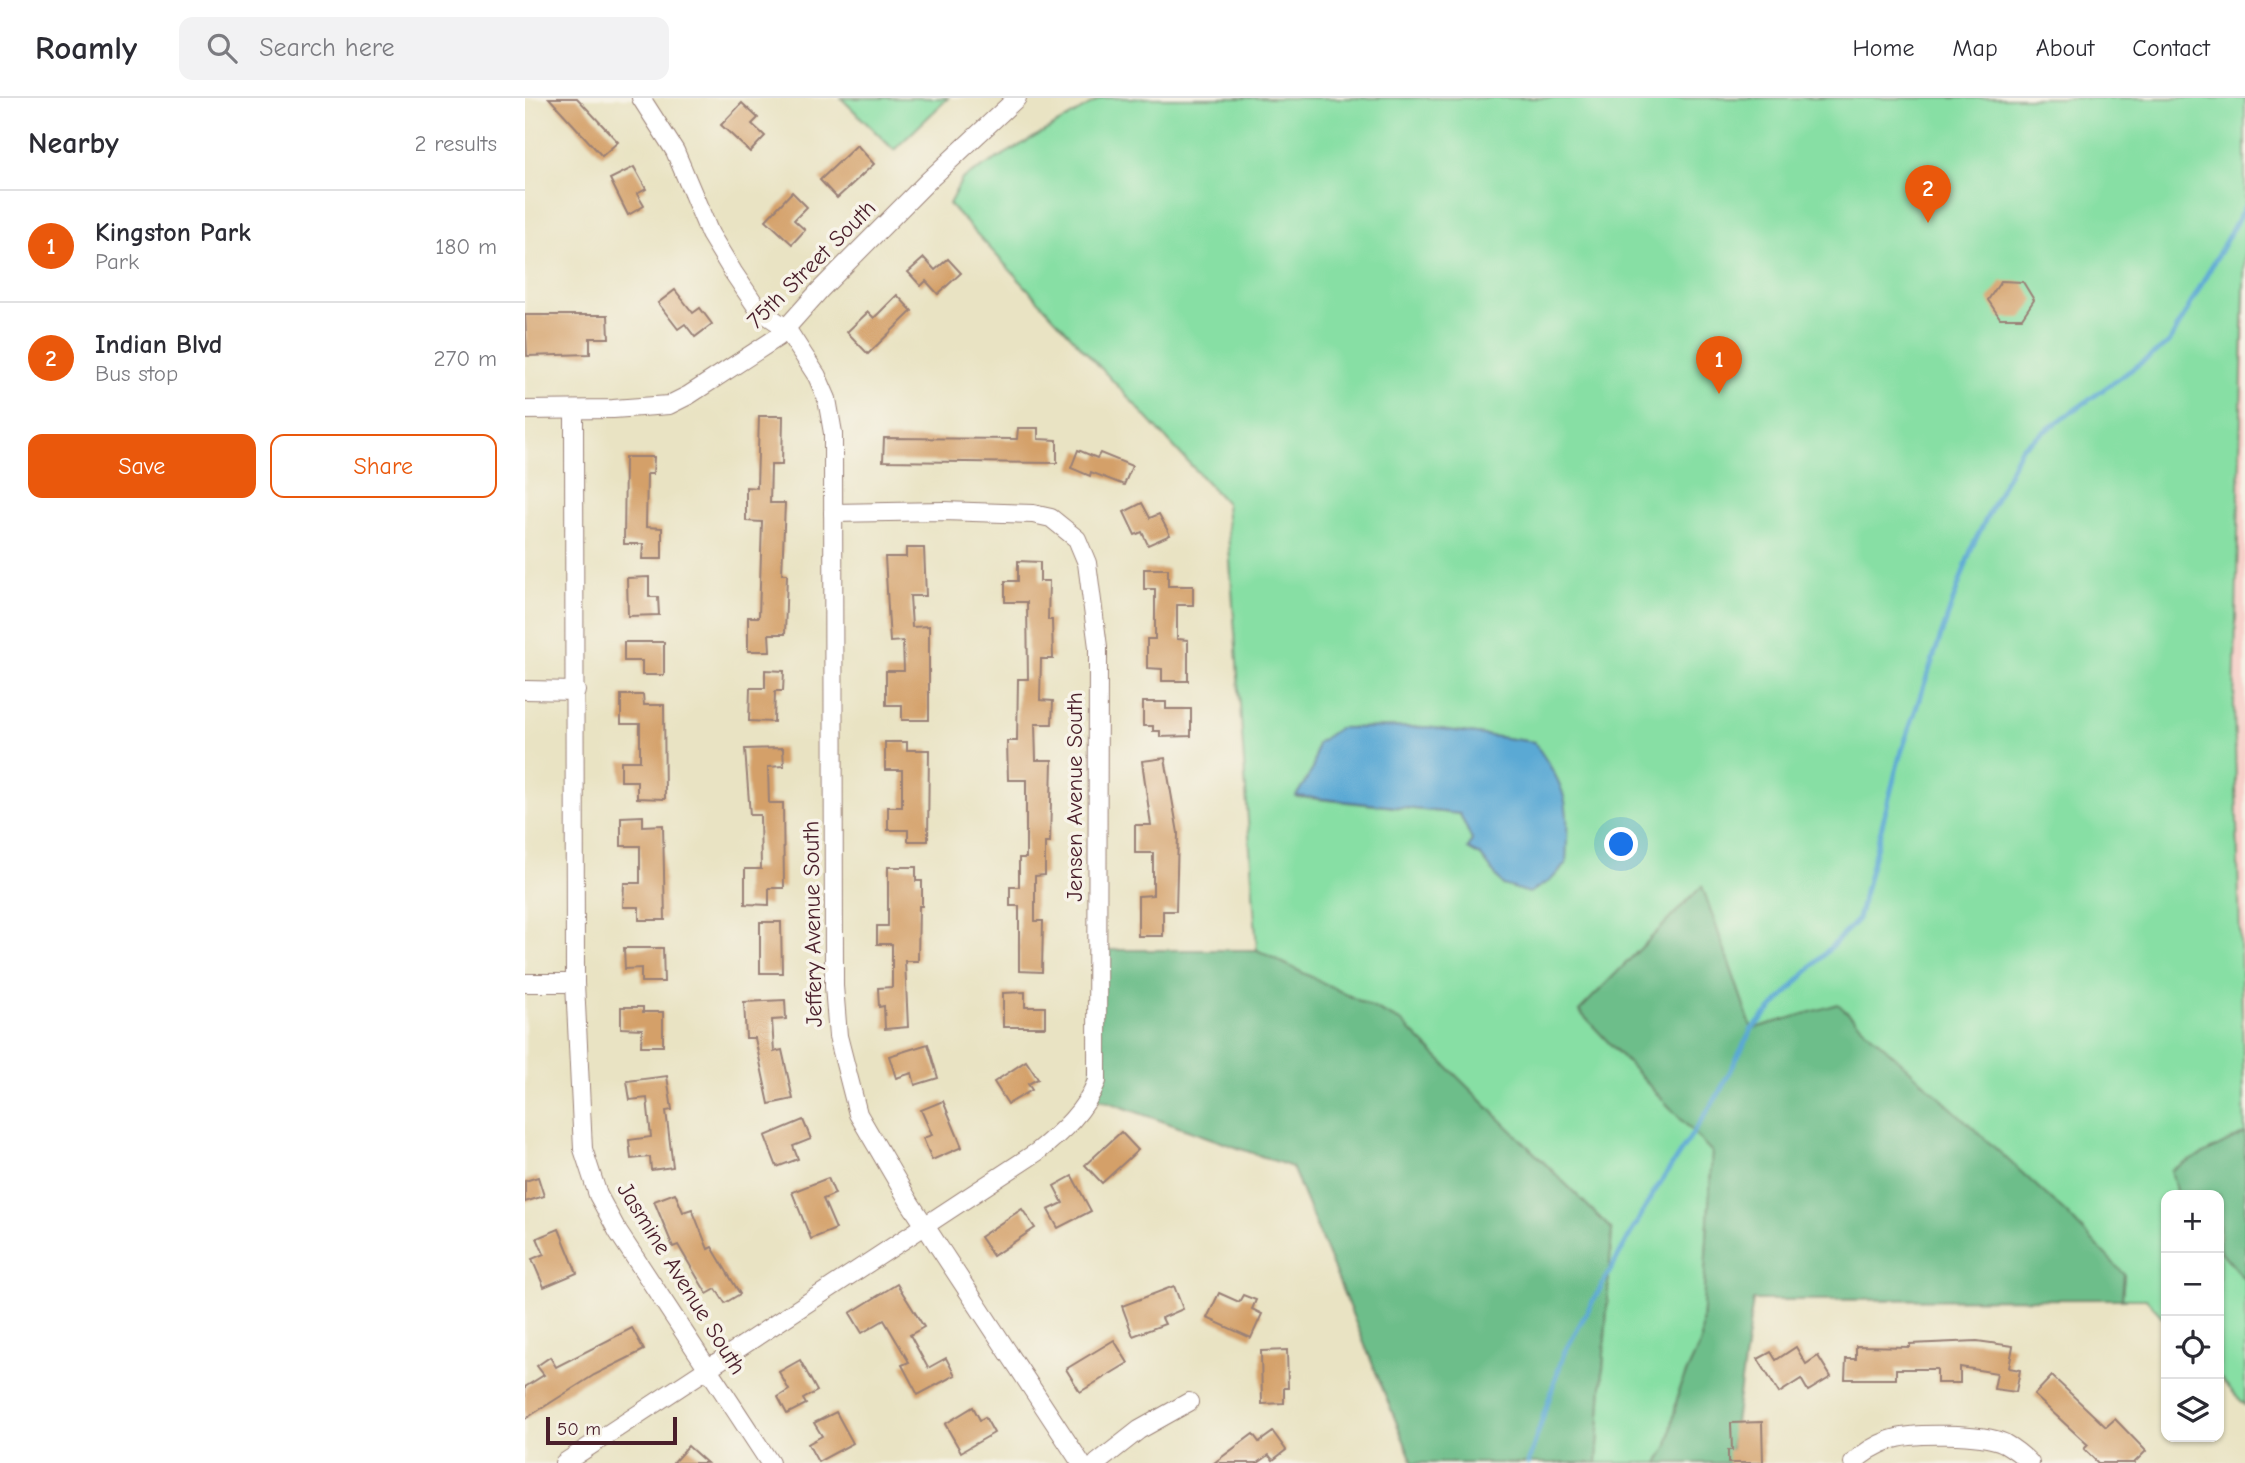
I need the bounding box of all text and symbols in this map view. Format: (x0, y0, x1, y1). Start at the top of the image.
search box (179, 17, 669, 80)
text: Roamly (35, 29, 137, 67)
icon: search (203, 29, 241, 67)
text: Search here (259, 33, 395, 63)
text: Home (1853, 34, 1914, 62)
text: Map (1952, 34, 1998, 62)
text: About (2036, 34, 2094, 62)
text: Contact (2132, 34, 2210, 62)
text: Nearby (28, 126, 119, 161)
text: 2 results (415, 130, 497, 157)
pin: 2 (1905, 165, 1951, 223)
street label: 75th Street South (741, 194, 881, 334)
text: Kingston Park (95, 218, 251, 248)
text: 1 (46, 233, 56, 260)
text: 180 m (435, 233, 497, 260)
text: Park (95, 248, 139, 275)
text: Indian Blvd (95, 330, 222, 360)
pin: 1 (1696, 336, 1742, 394)
text: 2 (45, 345, 57, 372)
text: 270 m (433, 345, 497, 372)
text: Bus stop (95, 360, 178, 387)
button: Save (28, 434, 256, 498)
button: Share (270, 434, 497, 498)
street label: Jensen Avenue South (1061, 692, 1088, 902)
street label: Jeffery Avenue South (797, 821, 828, 1027)
your location (1604, 827, 1638, 861)
street label: Jasmine Avenue South (611, 1177, 752, 1379)
map controls (2161, 1190, 2224, 1442)
button: + (2161, 1190, 2224, 1253)
button: − (2161, 1253, 2224, 1316)
button: locate (2161, 1316, 2224, 1379)
button: layers (2161, 1379, 2224, 1442)
scale bar (546, 1414, 677, 1446)
text: 50 m (557, 1418, 601, 1440)

